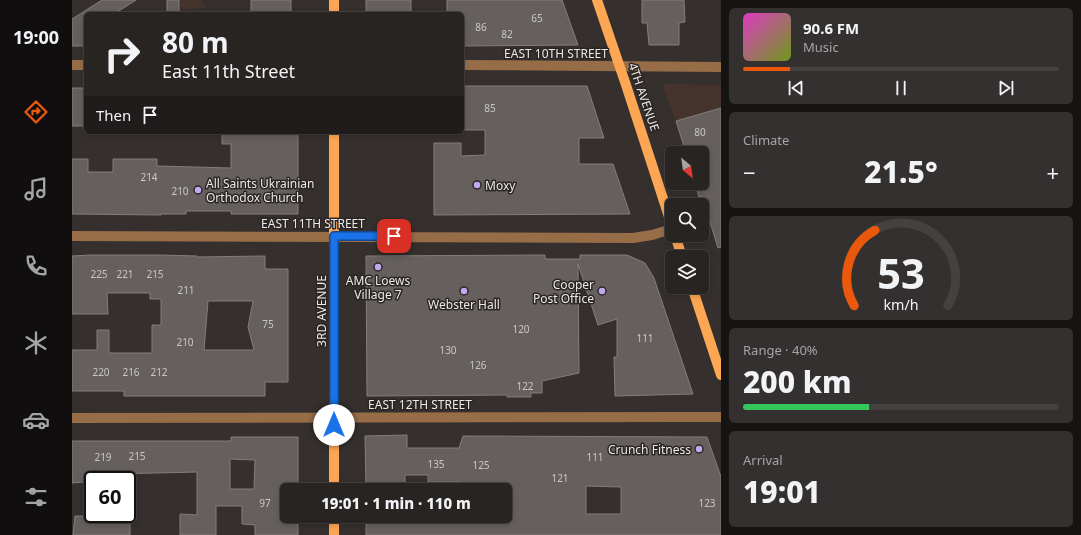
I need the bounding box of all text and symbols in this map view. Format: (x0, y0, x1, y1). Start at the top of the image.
house number: 65 (531, 11, 543, 25)
text: 90.6 FM (803, 18, 859, 38)
house number: 86 (475, 20, 487, 34)
text: 80 m (162, 23, 229, 61)
text: 19:00 (13, 25, 59, 49)
house number: 82 (501, 27, 513, 41)
icon: right (96, 28, 148, 80)
text: Music (803, 38, 839, 56)
street label: EAST 10TH STREET (504, 45, 608, 62)
text: East 11th Street (162, 59, 295, 83)
street label: 4TH AVENUE (624, 61, 664, 133)
icon: previous (785, 77, 807, 99)
icon: pause (890, 77, 912, 99)
icon: next (995, 77, 1017, 99)
icon: directions (22, 98, 50, 126)
house number: 85 (484, 101, 496, 115)
icon: arrive (139, 104, 161, 126)
text: Then (96, 105, 131, 125)
house number: 80 (694, 125, 706, 139)
text: Climate (743, 131, 789, 149)
north arrow (665, 146, 709, 190)
map controls (665, 146, 709, 294)
text: 21.5° (864, 151, 938, 192)
text: − (743, 157, 756, 187)
text: + (1046, 157, 1059, 187)
house number: 214 (140, 170, 158, 184)
icon: music (22, 175, 50, 203)
place label: All Saints Ukrainian Orthodox Church (206, 175, 314, 206)
place label: Moxy (485, 177, 516, 194)
marker: Moxy (472, 180, 482, 190)
house number: 210 (171, 184, 189, 198)
marker: All Saints Ukrainian Orthodox Church (193, 185, 203, 195)
button: search (665, 198, 709, 242)
street label: EAST 11TH STREET (261, 215, 365, 232)
pin (377, 219, 411, 253)
icon: arrive (383, 225, 405, 247)
text: 53 (877, 244, 925, 300)
button: layers (665, 250, 709, 294)
icon: phone (22, 252, 50, 280)
marker: AMC Loews Village 7 (373, 262, 383, 272)
house number: 225 (90, 267, 108, 281)
house number: 221 (116, 267, 134, 281)
house number: 215 (146, 267, 164, 281)
place label: AMC Loews Village 7 (346, 272, 411, 303)
street label: 3RD AVENUE (313, 275, 330, 347)
place label: Cooper Post Office (533, 276, 594, 307)
house number: 211 (177, 283, 195, 297)
marker: Webster Hall (459, 286, 469, 296)
marker: Cooper Post Office (597, 286, 607, 296)
text: km/h (883, 294, 919, 313)
place label: Webster Hall (428, 296, 500, 313)
house number: 75 (262, 317, 274, 331)
house number: 120 (512, 322, 530, 336)
icon: climate (22, 329, 50, 357)
house number: 111 (636, 331, 654, 345)
house number: 210 (176, 335, 194, 349)
text: Range · 40% (743, 341, 818, 359)
house number: 130 (439, 343, 457, 357)
house number: 126 (469, 358, 487, 372)
text: 200 km (743, 361, 852, 402)
house number: 220 (92, 365, 110, 379)
house number: 216 (122, 365, 140, 379)
house number: 212 (150, 365, 168, 379)
house number: 122 (516, 379, 534, 393)
street label: EAST 12TH STREET (368, 396, 472, 413)
position arrow (313, 404, 355, 446)
icon: car (22, 406, 50, 434)
place label: Crunch Fitness (608, 441, 691, 458)
marker: Crunch Fitness (694, 444, 704, 454)
house number: 215 (128, 449, 146, 463)
house number: 219 (94, 450, 112, 464)
house number: 111 (586, 450, 604, 464)
text: Arrival (743, 451, 783, 469)
house number: 135 (427, 457, 445, 471)
house number: 125 (472, 458, 490, 472)
speed limit sign: 60 (84, 471, 136, 523)
house number: 121 (551, 471, 569, 485)
text: 19:01 (743, 471, 821, 512)
icon: filters (22, 483, 50, 511)
text: 19:01 · 1 min · 110 m (321, 493, 471, 513)
house number: 97 (259, 496, 271, 510)
house number: 123 (698, 496, 716, 510)

